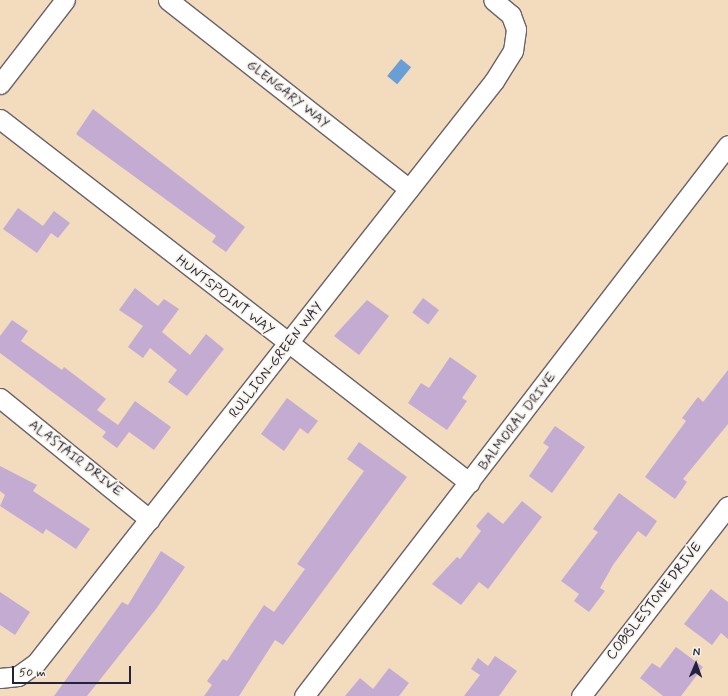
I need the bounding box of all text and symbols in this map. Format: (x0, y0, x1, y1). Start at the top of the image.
street label: GLENGARY WAY (243, 56, 333, 132)
street label: HUNTSPOINT WAY (172, 251, 278, 339)
street label: RULLION-GREEN WAY (226, 299, 326, 421)
street label: BALMORAL DRIVE (474, 368, 560, 474)
street label: ALASTAIR DRIVE (25, 416, 127, 500)
street label: COBBLESTONE DRIVE (602, 538, 706, 664)
north arrow (676, 644, 716, 684)
scale bar (14, 658, 133, 684)
text: 50 m (19, 665, 46, 681)

